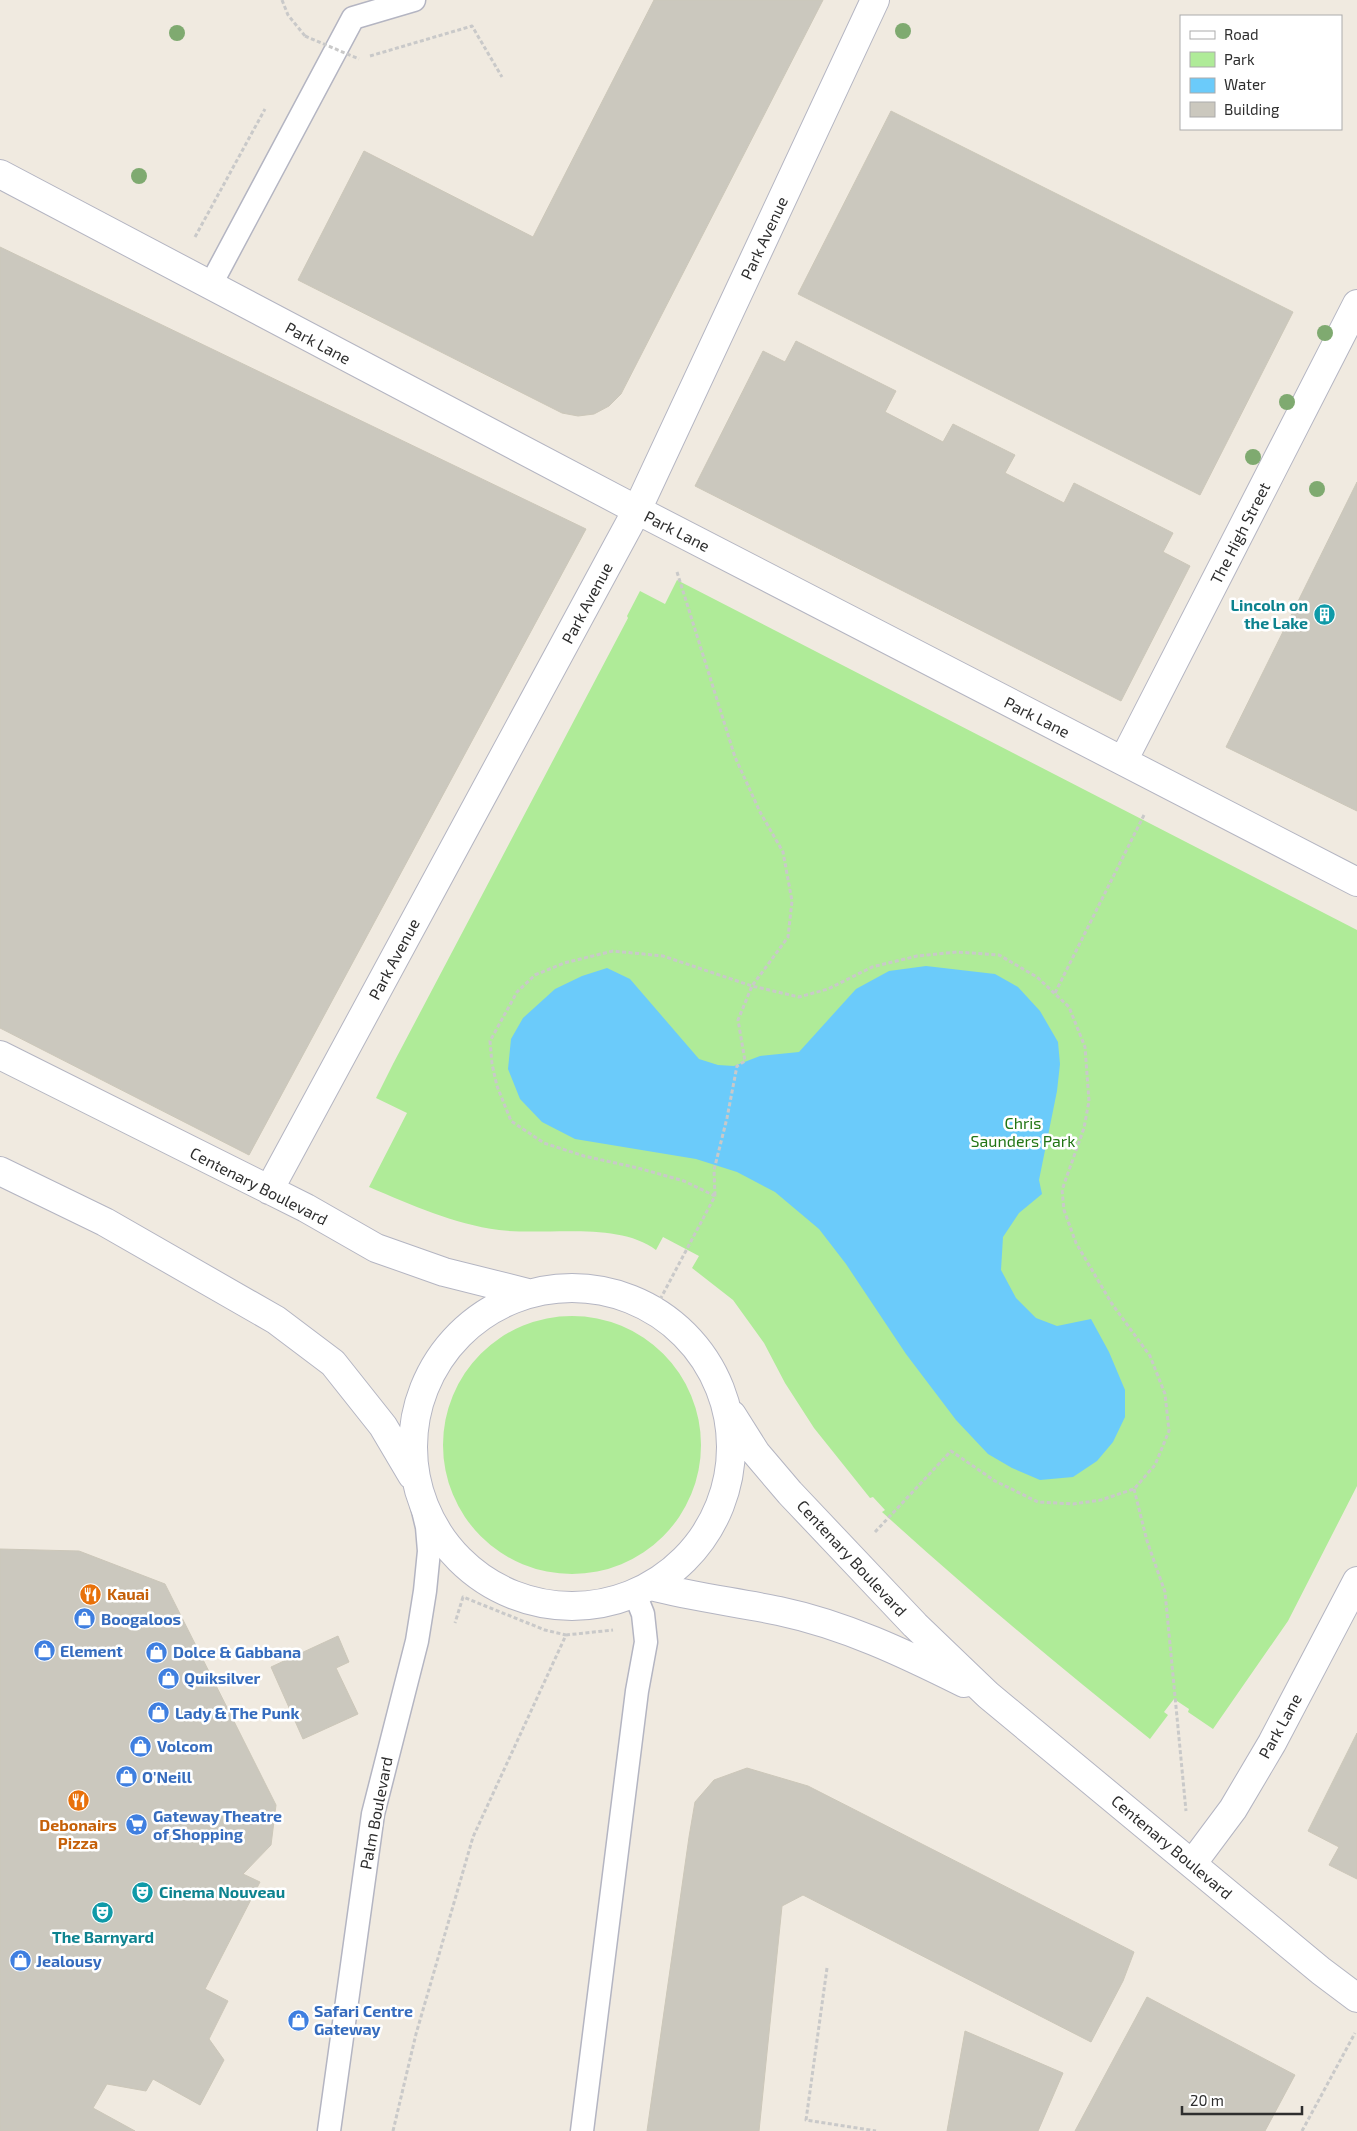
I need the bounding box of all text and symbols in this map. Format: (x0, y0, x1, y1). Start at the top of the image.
legend (1180, 15, 1342, 130)
text: Road (1224, 25, 1259, 43)
text: Park (1224, 50, 1255, 68)
text: Water (1224, 75, 1266, 93)
text: Building (1224, 100, 1280, 118)
street label: Park Avenue (736, 193, 791, 282)
street label: Park Lane (282, 317, 354, 368)
street label: The High Street (1206, 479, 1273, 587)
street label: Park Lane (641, 506, 713, 555)
street label: Park Avenue (557, 559, 616, 647)
place label: Lincoln on the Lake (1231, 595, 1308, 632)
building icon: Lincoln on the Lake (1312, 602, 1336, 626)
street label: Park Lane (1001, 692, 1073, 741)
street label: Park Avenue (364, 915, 423, 1003)
park label: Chris Saunders Park (971, 1113, 1075, 1150)
street label: Centenary Boulevard (187, 1143, 331, 1229)
street label: Centenary Boulevard (794, 1496, 911, 1620)
restaurant icon: Kauai (79, 1582, 103, 1606)
place label: Kauai (107, 1584, 149, 1603)
shop icon: Boogaloos (73, 1607, 97, 1631)
place label: Boogaloos (101, 1609, 181, 1628)
shop icon: Element (32, 1639, 56, 1663)
shop icon: Dolce & Gabbana (145, 1640, 169, 1664)
place label: Element (60, 1641, 123, 1660)
place label: Dolce & Gabbana (173, 1642, 301, 1661)
shop icon: Quiksilver (156, 1666, 180, 1690)
place label: Quiksilver (184, 1668, 261, 1688)
street label: Park Lane (1254, 1690, 1305, 1761)
shop icon: Lady & The Punk (147, 1701, 171, 1725)
place label: Lady & The Punk (175, 1703, 299, 1723)
shop icon: Volcom (129, 1734, 153, 1758)
place label: Volcom (157, 1736, 213, 1755)
street label: Palm Boulevard (355, 1755, 396, 1871)
shop icon: O'Neill (114, 1765, 138, 1789)
place label: O'Neill (142, 1767, 193, 1786)
restaurant icon: Debonairs Pizza (66, 1789, 90, 1813)
street label: Centenary Boulevard (1108, 1791, 1237, 1903)
place label: Gateway Theatre of Shopping (153, 1806, 282, 1843)
supermarket icon: Gateway Theatre of Shopping (125, 1813, 149, 1837)
place label: Debonairs Pizza (39, 1815, 117, 1852)
theatre icon: Cinema Nouveau (131, 1880, 155, 1904)
place label: Cinema Nouveau (159, 1882, 285, 1901)
theatre icon: The Barnyard (91, 1901, 115, 1925)
place label: The Barnyard (52, 1927, 154, 1947)
shop icon: Jealousy (8, 1949, 32, 1973)
place label: Jealousy (36, 1951, 102, 1971)
place label: Safari Centre Gateway (314, 2001, 413, 2039)
shop icon: Safari Centre Gateway (286, 2008, 310, 2032)
scale bar (1182, 2084, 1302, 2116)
text: 20 m (1190, 2091, 1224, 2109)

